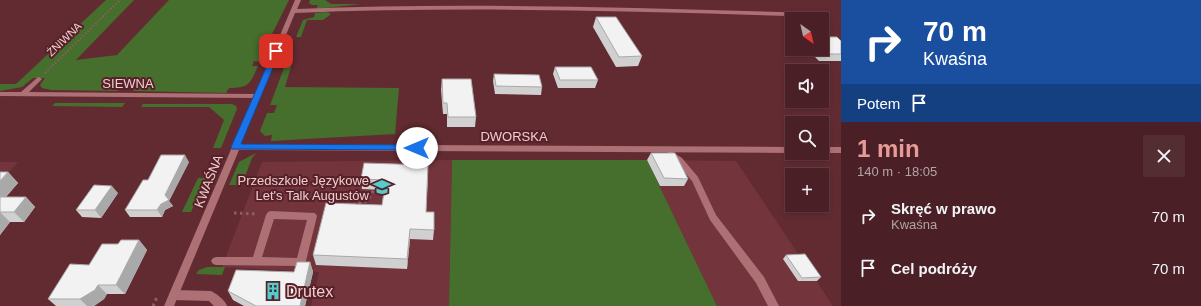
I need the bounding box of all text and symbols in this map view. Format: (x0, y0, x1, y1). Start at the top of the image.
north arrow (785, 12, 829, 56)
map controls (785, 12, 829, 212)
icon: right (857, 16, 909, 68)
text: 70 m (923, 16, 987, 47)
street label: ŻNIWNA (44, 19, 84, 58)
pin (259, 34, 293, 68)
icon: arrive (265, 40, 287, 62)
text: Kwaśna (923, 49, 987, 69)
button: sound (785, 64, 829, 108)
street label: SIEWNA (102, 76, 154, 91)
icon: arrive (908, 92, 930, 114)
text: Potem (857, 95, 900, 112)
button: search (785, 116, 829, 160)
position arrow (396, 127, 438, 169)
street label: DWORSKA (480, 129, 548, 144)
text: 1 min (857, 135, 920, 162)
button: close (1143, 135, 1185, 177)
street label: KWAŚNA (191, 152, 226, 210)
text: 140 m · 18:05 (857, 164, 937, 179)
button: + (785, 168, 829, 212)
place label: Przedszkole Językowe Let's Talk Augustów (238, 173, 370, 203)
school or university icon: Przedszkole Językowe Let's Talk Augustów (372, 177, 392, 197)
text: Skręć w prawo (891, 200, 996, 217)
icon: right (857, 205, 879, 227)
text: 70 m (1152, 208, 1185, 225)
text: Kwaśna (891, 217, 937, 232)
icon: arrive (857, 257, 879, 279)
text: Cel podróży (891, 260, 977, 277)
text: 70 m (1152, 260, 1185, 277)
building icon: Drutex (263, 281, 283, 301)
place label: Drutex (286, 283, 333, 300)

